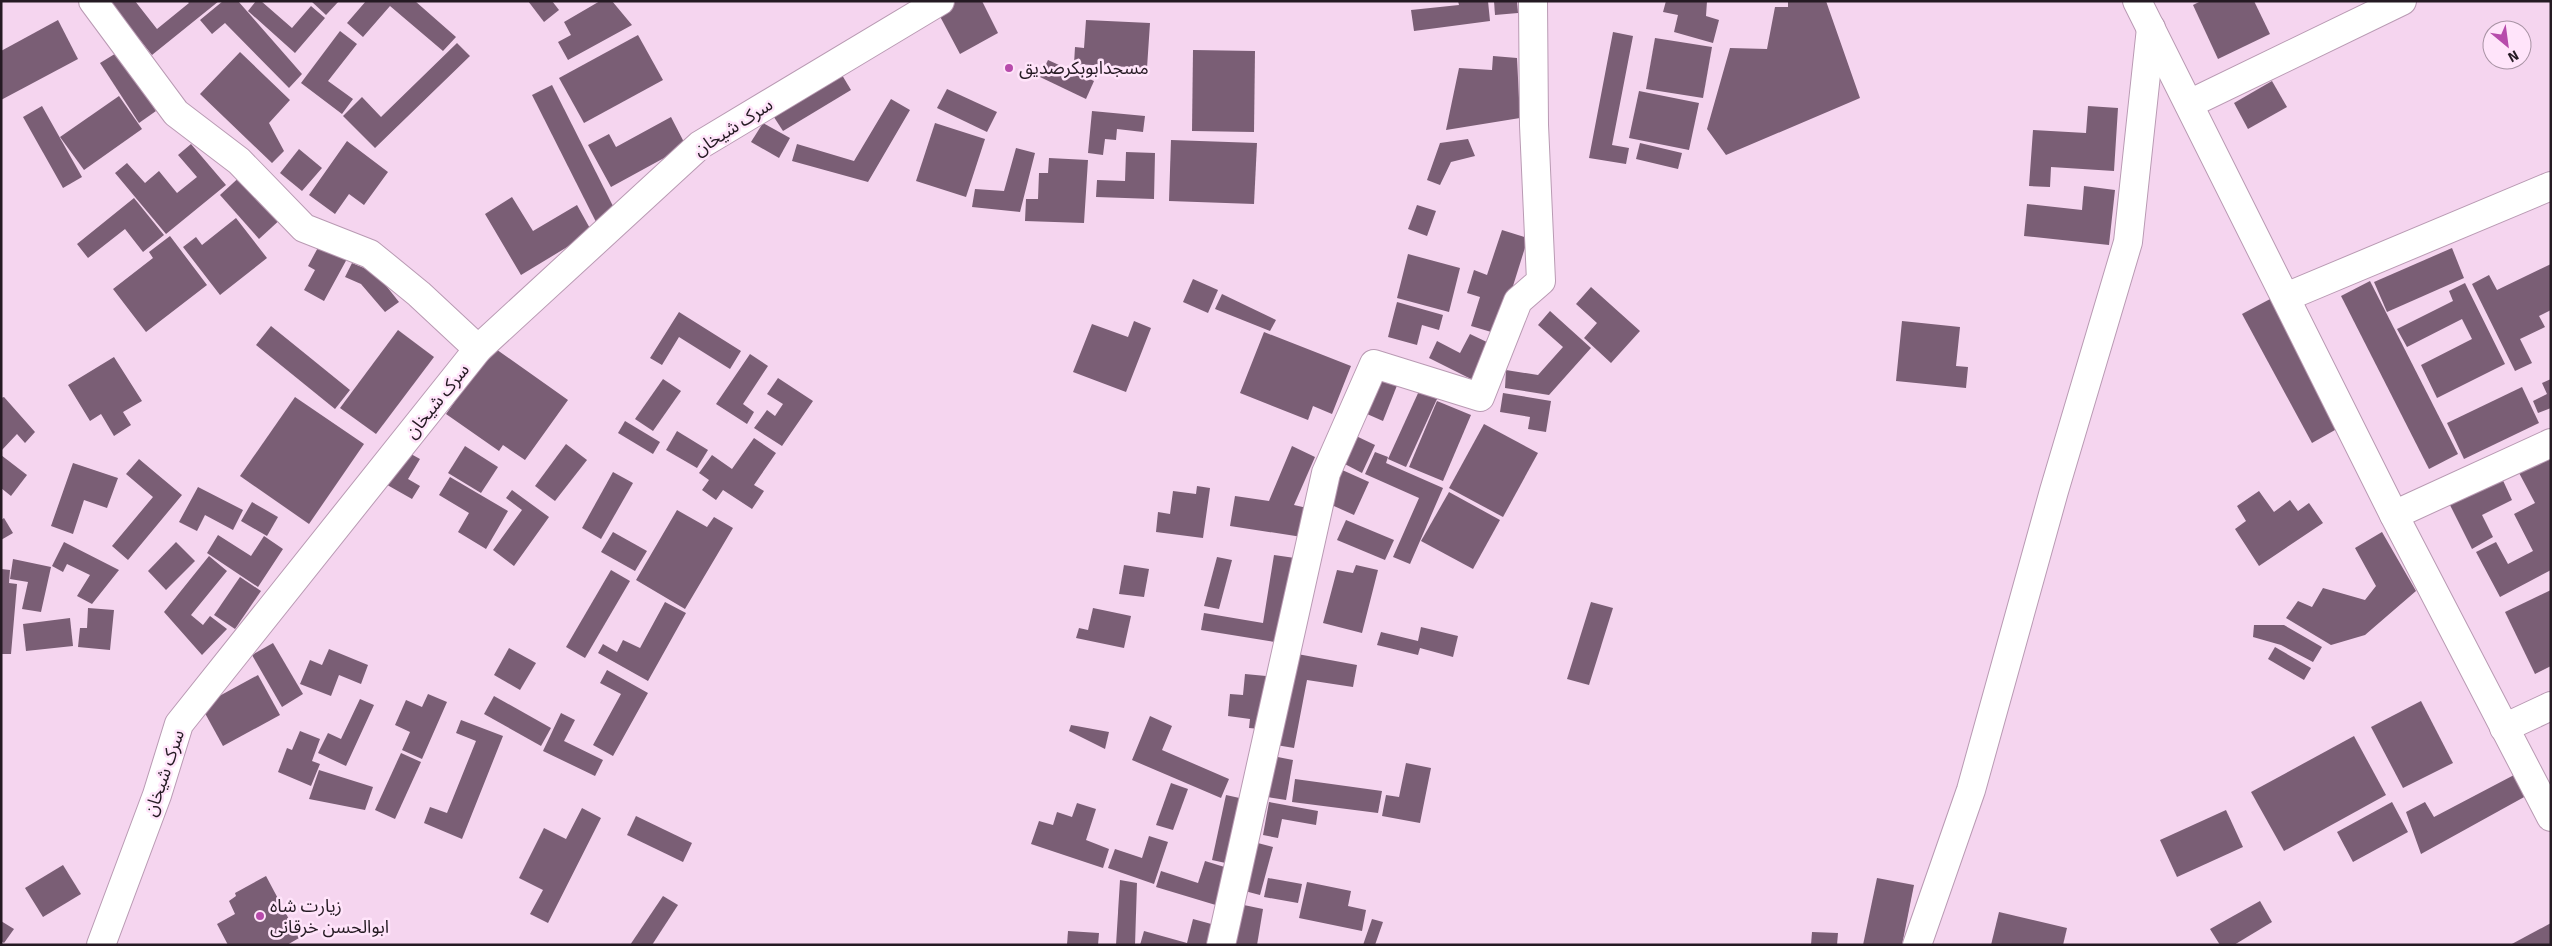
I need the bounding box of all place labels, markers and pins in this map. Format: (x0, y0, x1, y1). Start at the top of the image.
place label: مسجدابوبکرصدیق (1019, 57, 1149, 79)
marker: مسجدابوبکرصدیق (1003, 62, 1015, 74)
place label: زیارت شاه ابوالحسن خرقانی (270, 895, 389, 938)
marker: زیارت شاه ابوالحسن خرقانی (254, 910, 266, 922)

